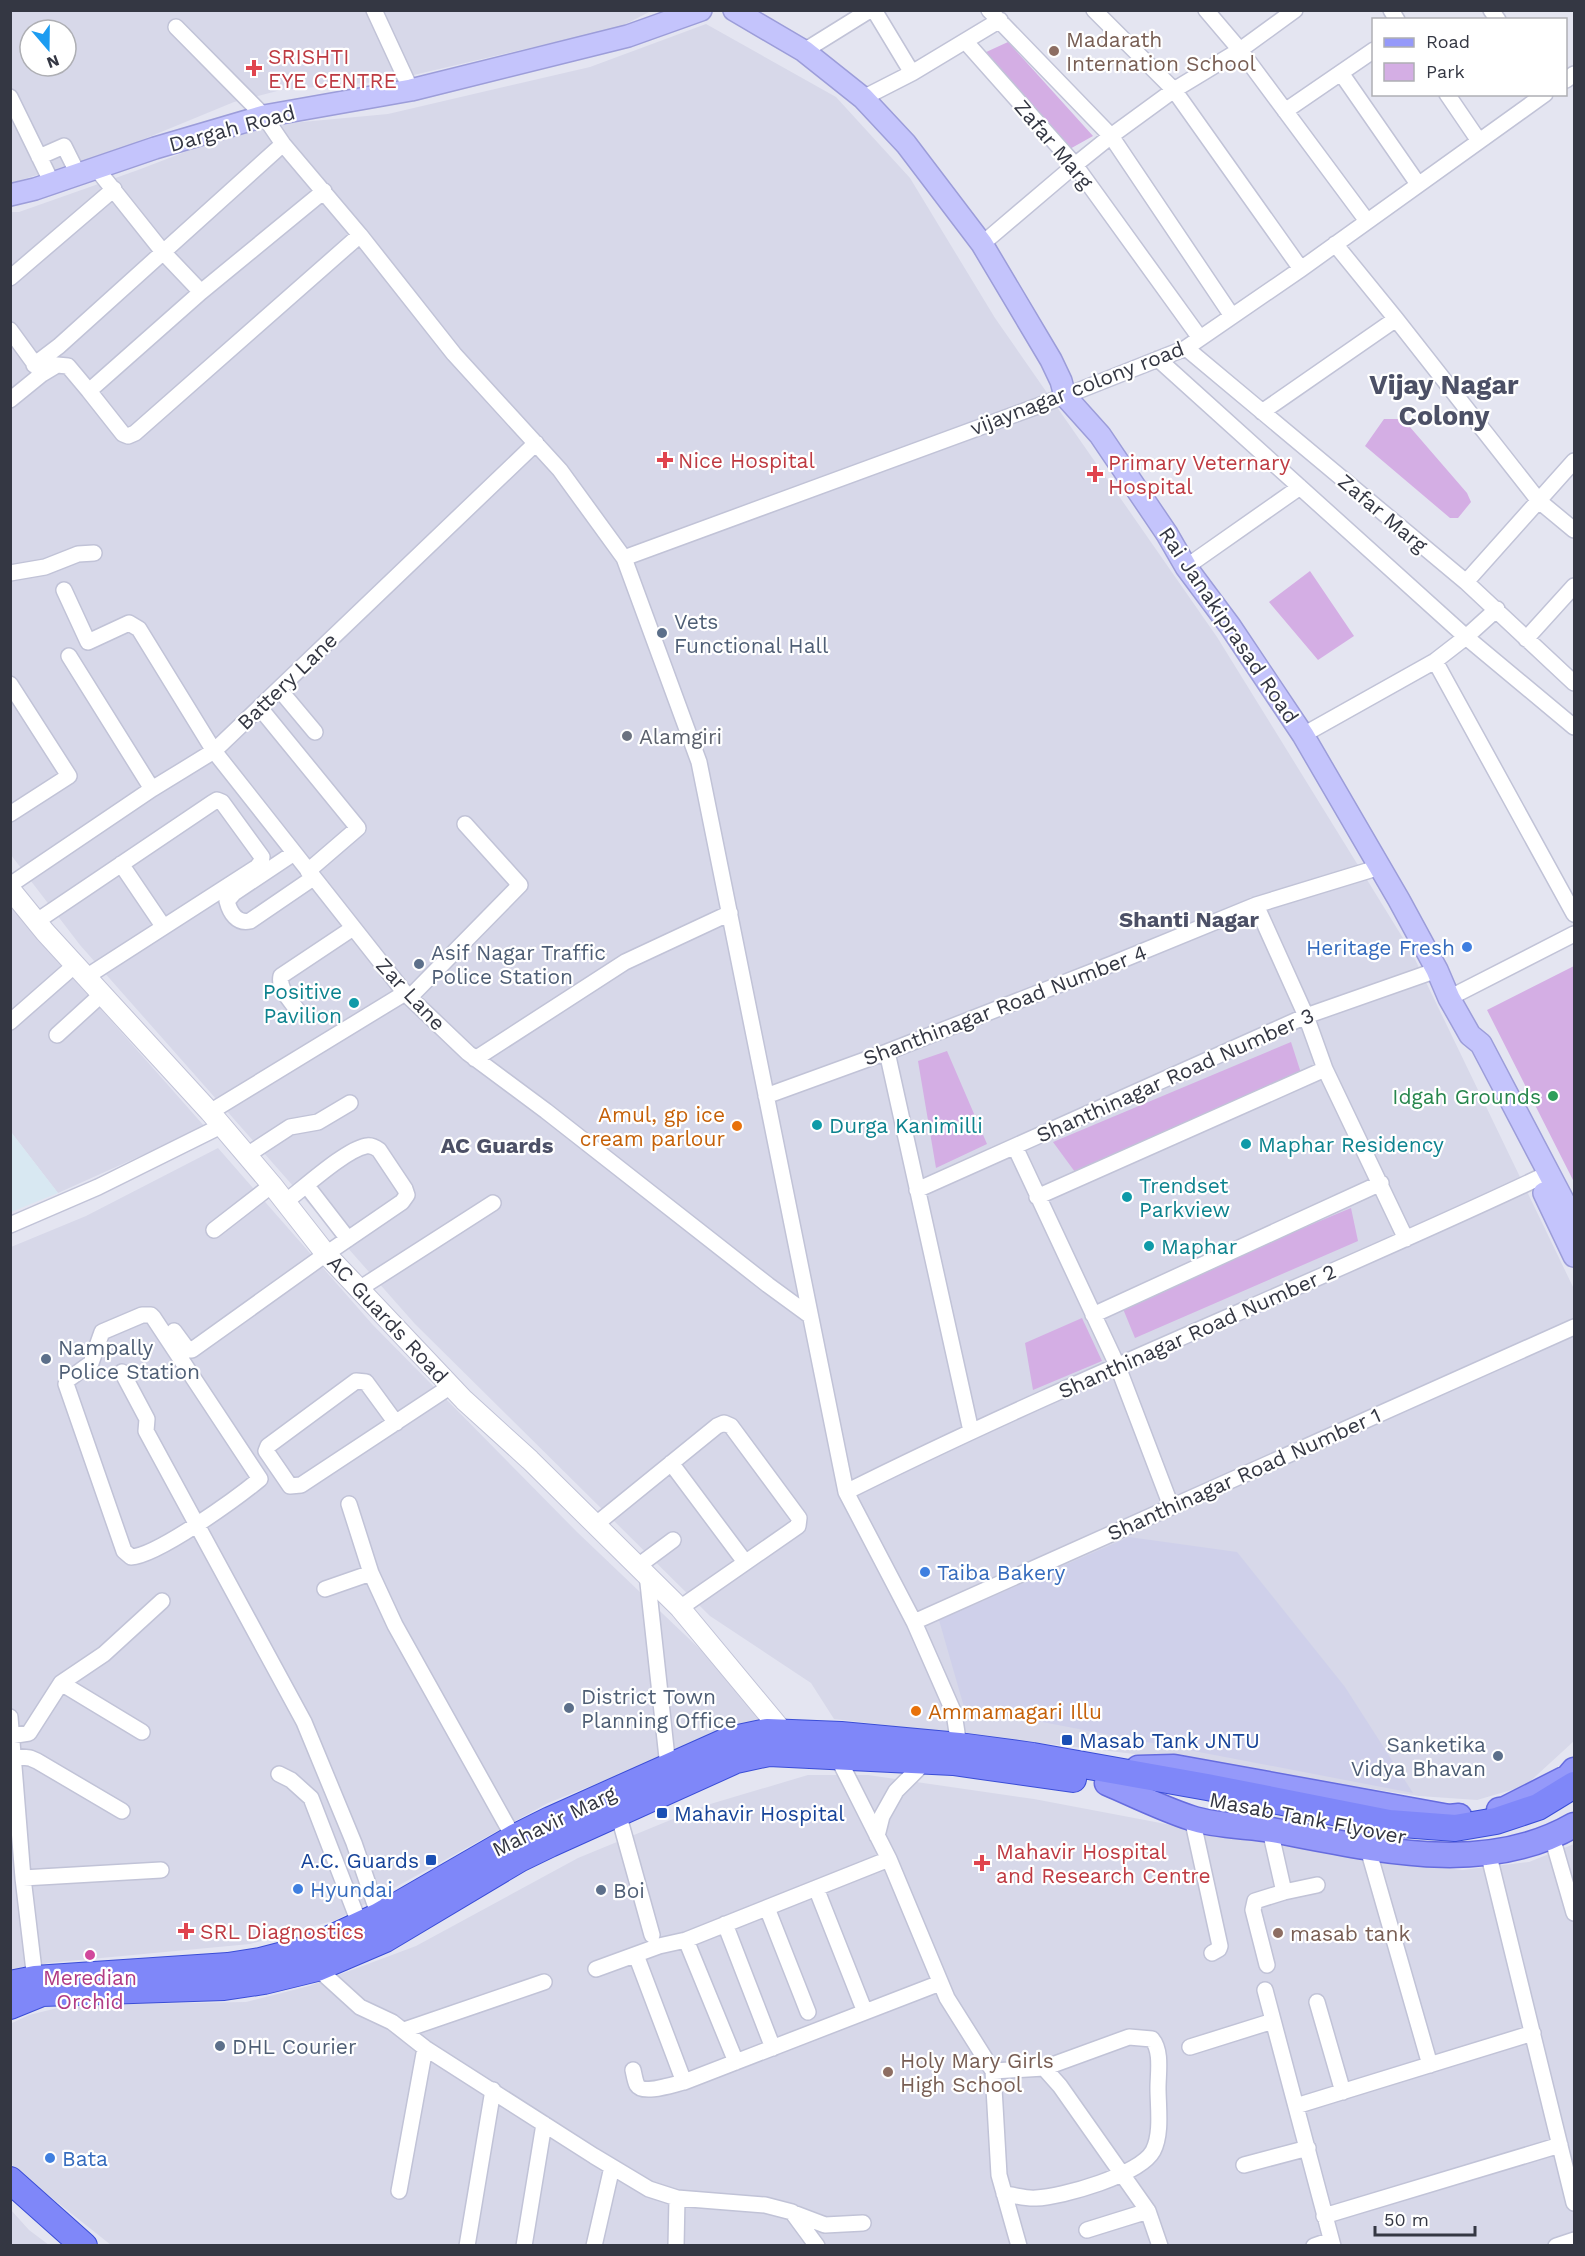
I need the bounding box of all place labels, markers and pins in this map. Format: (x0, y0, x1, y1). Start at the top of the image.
place label: Madarath Internation School (1066, 27, 1256, 76)
place label: SRISHTI EYE CENTRE (268, 44, 397, 93)
marker: Madarath Internation School (1047, 44, 1061, 58)
marker: SRISHTI EYE CENTRE (245, 59, 263, 77)
place label: Nice Hospital (678, 448, 815, 473)
place label: Primary Veternary Hospital (1108, 450, 1291, 499)
marker: Nice Hospital (656, 451, 674, 469)
marker: Primary Veternary Hospital (1086, 465, 1104, 483)
place label: Vets Functional Hall (674, 609, 829, 658)
marker: Vets Functional Hall (655, 626, 669, 640)
place label: Alamgiri (639, 724, 722, 749)
marker: Alamgiri (620, 729, 634, 743)
place label: Heritage Fresh (1306, 935, 1455, 960)
place label: Asif Nagar Traffic Police Station (431, 940, 606, 989)
marker: Heritage Fresh (1460, 940, 1474, 954)
marker: Asif Nagar Traffic Police Station (412, 957, 426, 971)
place label: Positive Pavilion (263, 979, 342, 1028)
marker: Positive Pavilion (347, 996, 361, 1010)
place label: Idgah Grounds (1392, 1084, 1541, 1109)
marker: Idgah Grounds (1546, 1089, 1560, 1103)
place label: Amul, gp ice cream parlour (580, 1102, 725, 1151)
place label: Durga Kanimilli (829, 1113, 983, 1138)
marker: Durga Kanimilli (810, 1118, 824, 1132)
marker: Amul, gp ice cream parlour (730, 1119, 744, 1133)
place label: Maphar Residency (1258, 1132, 1444, 1157)
marker: Maphar Residency (1239, 1137, 1253, 1151)
place label: Trendset Parkview (1139, 1173, 1230, 1222)
marker: Trendset Parkview (1120, 1190, 1134, 1204)
place label: Maphar (1161, 1234, 1238, 1259)
marker: Maphar (1142, 1239, 1156, 1253)
place label: Nampally Police Station (58, 1335, 200, 1384)
marker: Nampally Police Station (39, 1352, 53, 1366)
place label: Taiba Bakery (937, 1560, 1066, 1585)
marker: Taiba Bakery (918, 1565, 932, 1579)
place label: District Town Planning Office (581, 1684, 737, 1733)
place label: Ammamagari Illu (928, 1699, 1102, 1724)
marker: District Town Planning Office (562, 1701, 576, 1715)
marker: Ammamagari Illu (909, 1704, 923, 1718)
place label: Masab Tank JNTU (1079, 1728, 1260, 1753)
place label: Sanketika Vidya Bhavan (1351, 1732, 1486, 1781)
marker: Masab Tank JNTU (1060, 1733, 1074, 1747)
marker: Sanketika Vidya Bhavan (1491, 1749, 1505, 1763)
place label: Mahavir Hospital (674, 1801, 845, 1826)
marker: Mahavir Hospital (655, 1806, 669, 1820)
place label: Mahavir Hospital and Research Centre (996, 1839, 1211, 1888)
place label: A.C. Guards (301, 1848, 419, 1873)
marker: A.C. Guards (424, 1853, 438, 1867)
marker: Mahavir Hospital and Research Centre (973, 1854, 991, 1872)
place label: Hyundai (310, 1877, 393, 1902)
place label: Boi (613, 1878, 645, 1903)
marker: Hyundai (291, 1882, 305, 1896)
marker: Boi (594, 1883, 608, 1897)
place label: SRL Diagnostics (200, 1919, 364, 1944)
place label: masab tank (1290, 1921, 1410, 1946)
marker: SRL Diagnostics (177, 1922, 195, 1940)
marker: masab tank (1271, 1926, 1285, 1940)
marker: Meredian Orchid (83, 1948, 97, 1962)
place label: Meredian Orchid (43, 1965, 137, 2014)
place label: DHL Courier (232, 2034, 357, 2059)
marker: DHL Courier (213, 2039, 227, 2053)
place label: Holy Mary Girls High School (900, 2048, 1054, 2097)
marker: Holy Mary Girls High School (881, 2065, 895, 2079)
place label: Bata (62, 2146, 108, 2171)
marker: Bata (43, 2151, 57, 2165)

